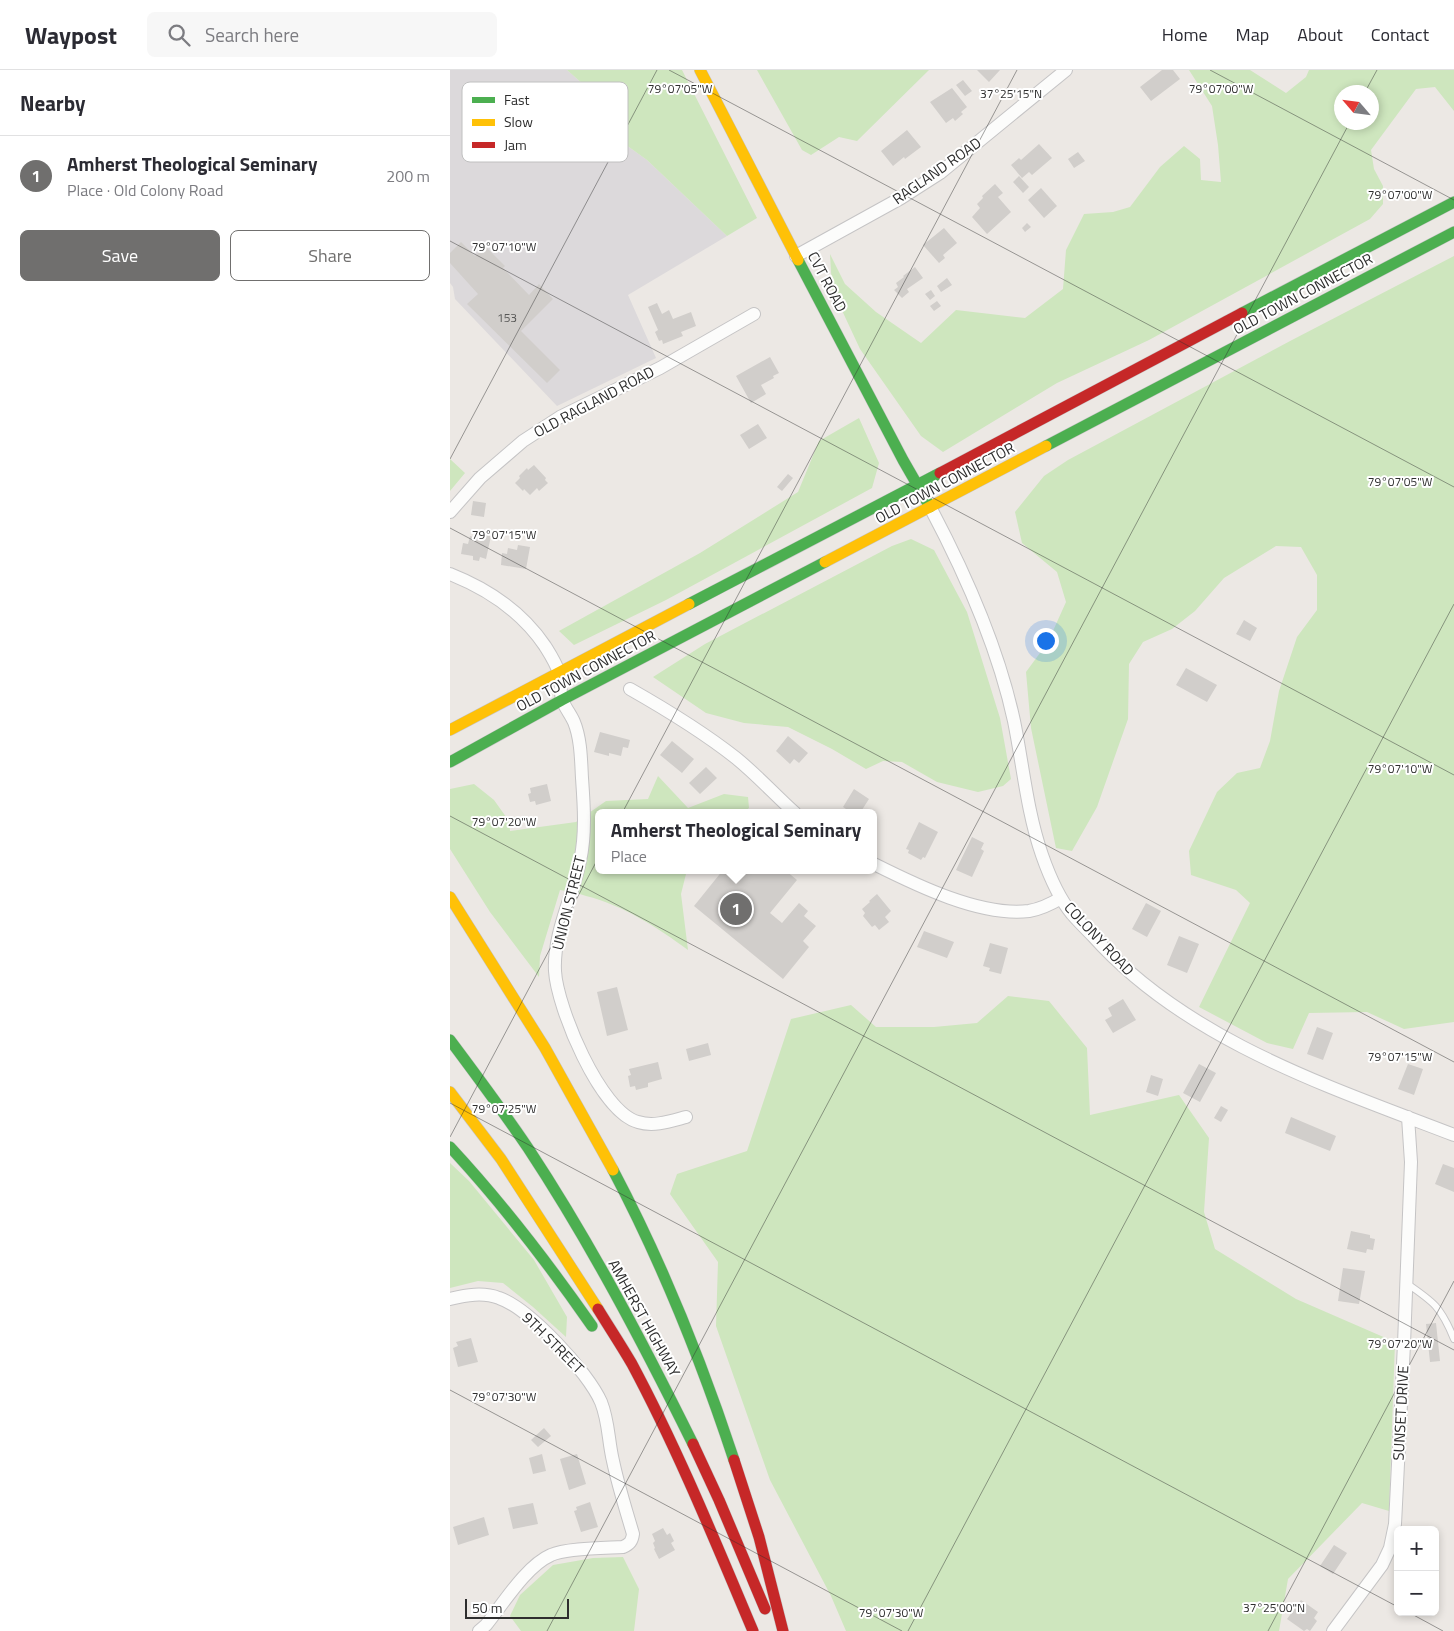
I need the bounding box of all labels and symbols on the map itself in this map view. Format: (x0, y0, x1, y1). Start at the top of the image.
text: 79°07'05"W (648, 79, 713, 98)
text: 79°07'00"W (1189, 79, 1254, 98)
legend (462, 82, 628, 162)
text: 37°25'15"N (980, 84, 1042, 103)
north arrow (1334, 85, 1379, 130)
text: Fast (504, 89, 529, 110)
text: Slow (504, 111, 533, 132)
street label: RAGLAND ROAD (888, 131, 986, 210)
text: Jam (504, 134, 527, 155)
text: 79°07'00"W (1368, 185, 1433, 204)
text: 79°07'10"W (472, 237, 537, 256)
street label: CVT ROAD (802, 247, 853, 316)
street label: OLD TOWN CONNECTOR (1229, 247, 1377, 340)
house number: 153 (497, 308, 517, 327)
street label: OLD RAGLAND ROAD (529, 360, 658, 443)
street label: OLD TOWN CONNECTOR (871, 436, 1019, 529)
text: 79°07'05"W (1368, 472, 1433, 491)
text: 79°07'15"W (472, 525, 537, 544)
street label: OLD TOWN CONNECTOR (512, 624, 660, 717)
your location (1033, 628, 1059, 654)
text: 79°07'10"W (1368, 759, 1433, 778)
text: 79°07'20"W (472, 812, 537, 831)
street label: UNION STREET (546, 853, 591, 953)
pin: 1 (720, 890, 752, 928)
street label: COLONY ROAD (1059, 897, 1140, 981)
text: 79°07'15"W (1368, 1047, 1433, 1066)
text: 79°07'25"W (472, 1099, 537, 1118)
street label: AMHERST HIGHWAY (603, 1255, 686, 1381)
street label: 9TH STREET (517, 1306, 590, 1379)
text: 79°07'20"W (1368, 1334, 1433, 1353)
street label: SUNSET DRIVE (1387, 1365, 1414, 1461)
text: 79°07'30"W (472, 1387, 537, 1406)
scale bar (465, 1596, 569, 1619)
text: 37°25'00"N (1243, 1598, 1305, 1617)
text: 79°07'30"W (859, 1603, 924, 1622)

